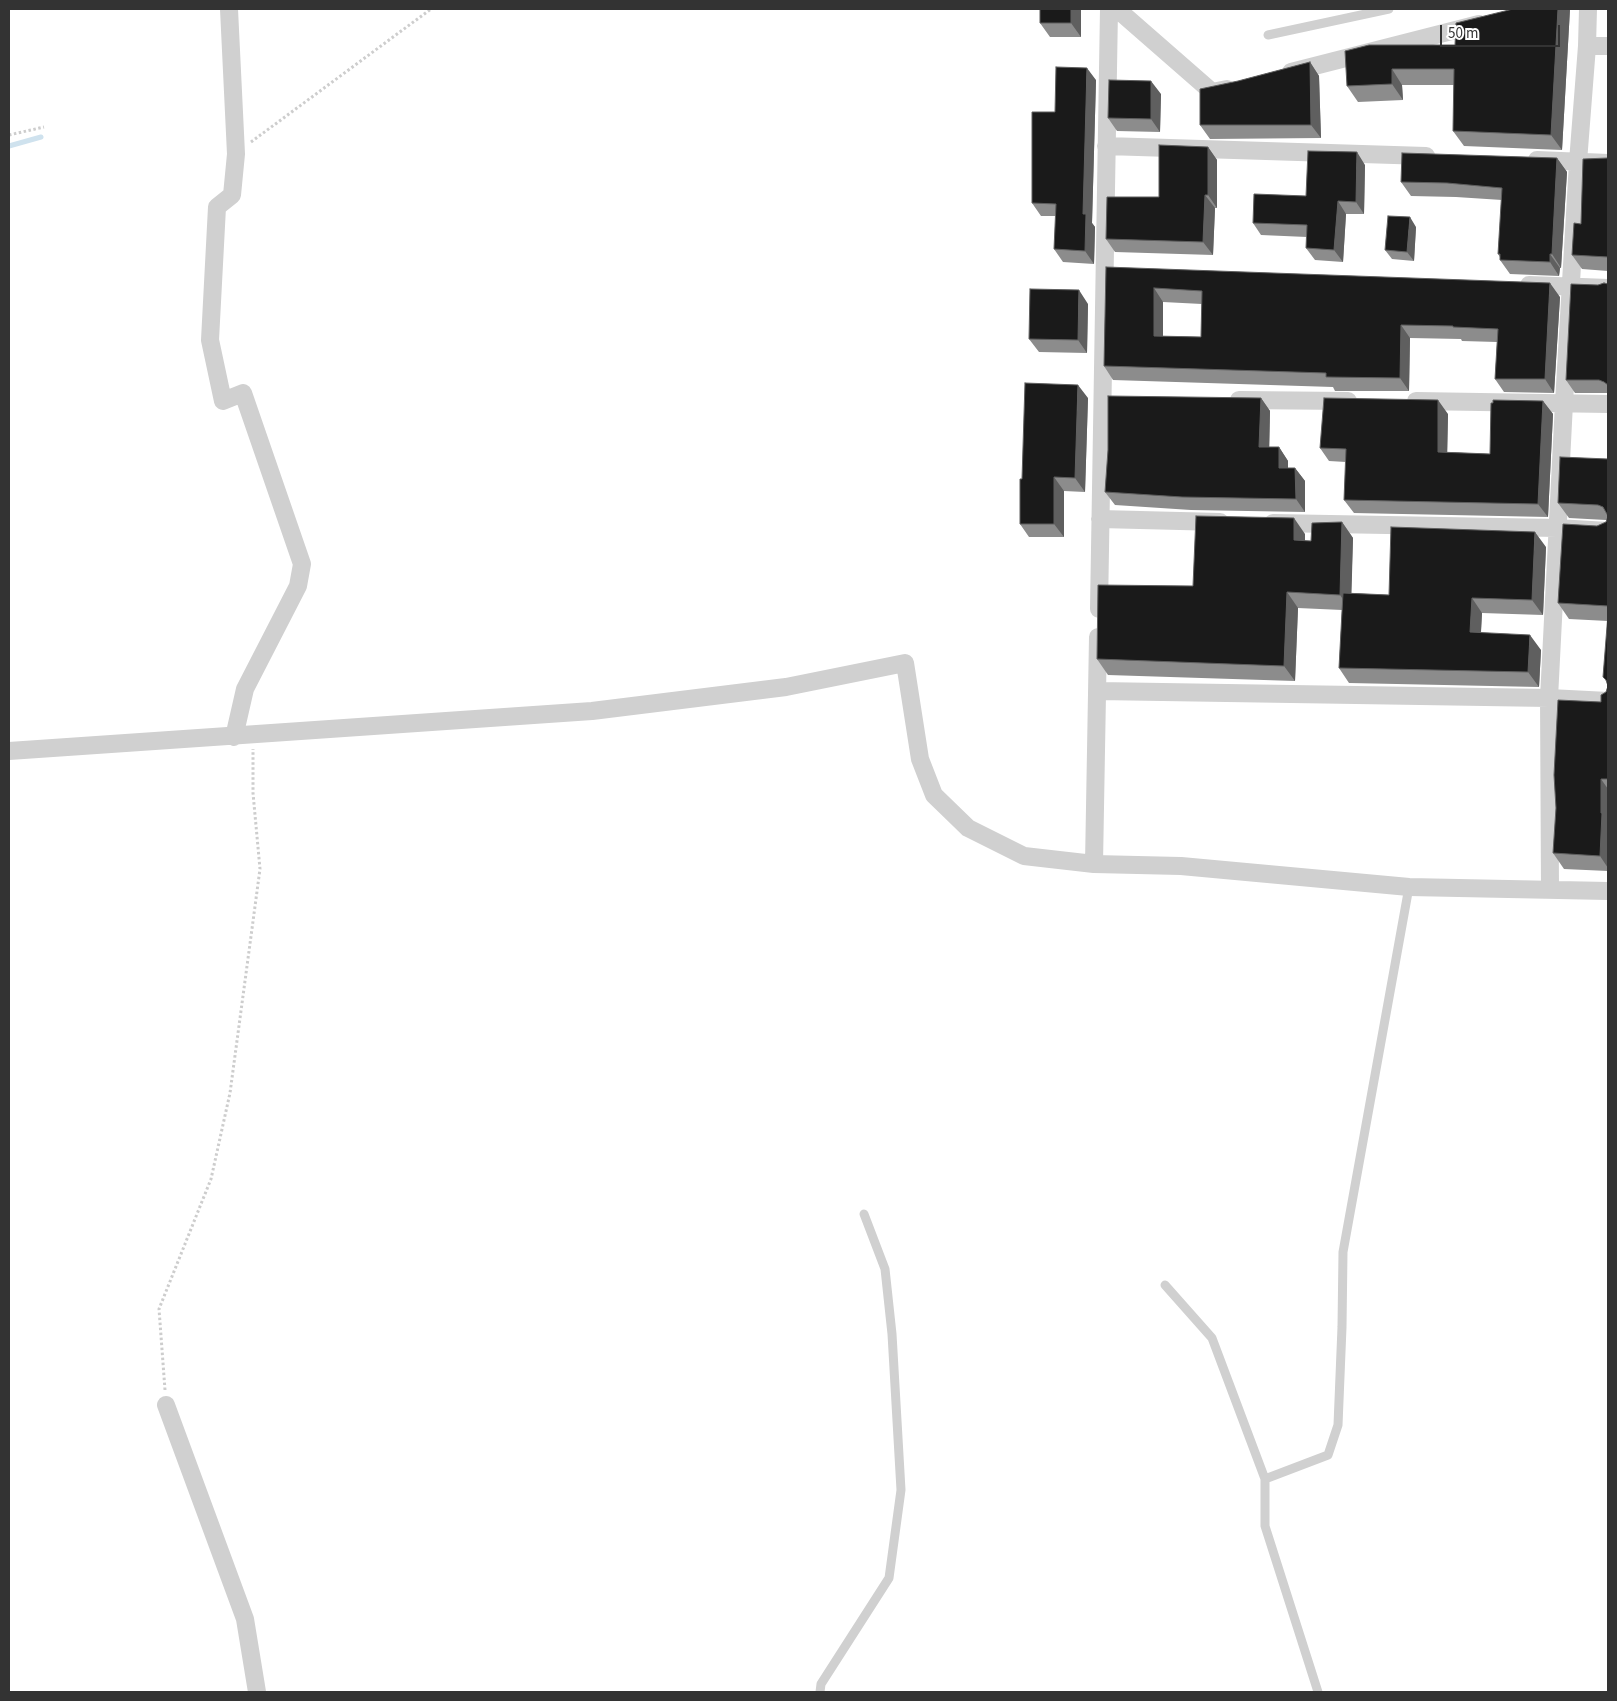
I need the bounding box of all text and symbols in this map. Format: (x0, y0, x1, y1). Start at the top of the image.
scale bar (1442, 15, 1562, 47)
text: 50 m (1448, 23, 1478, 44)

